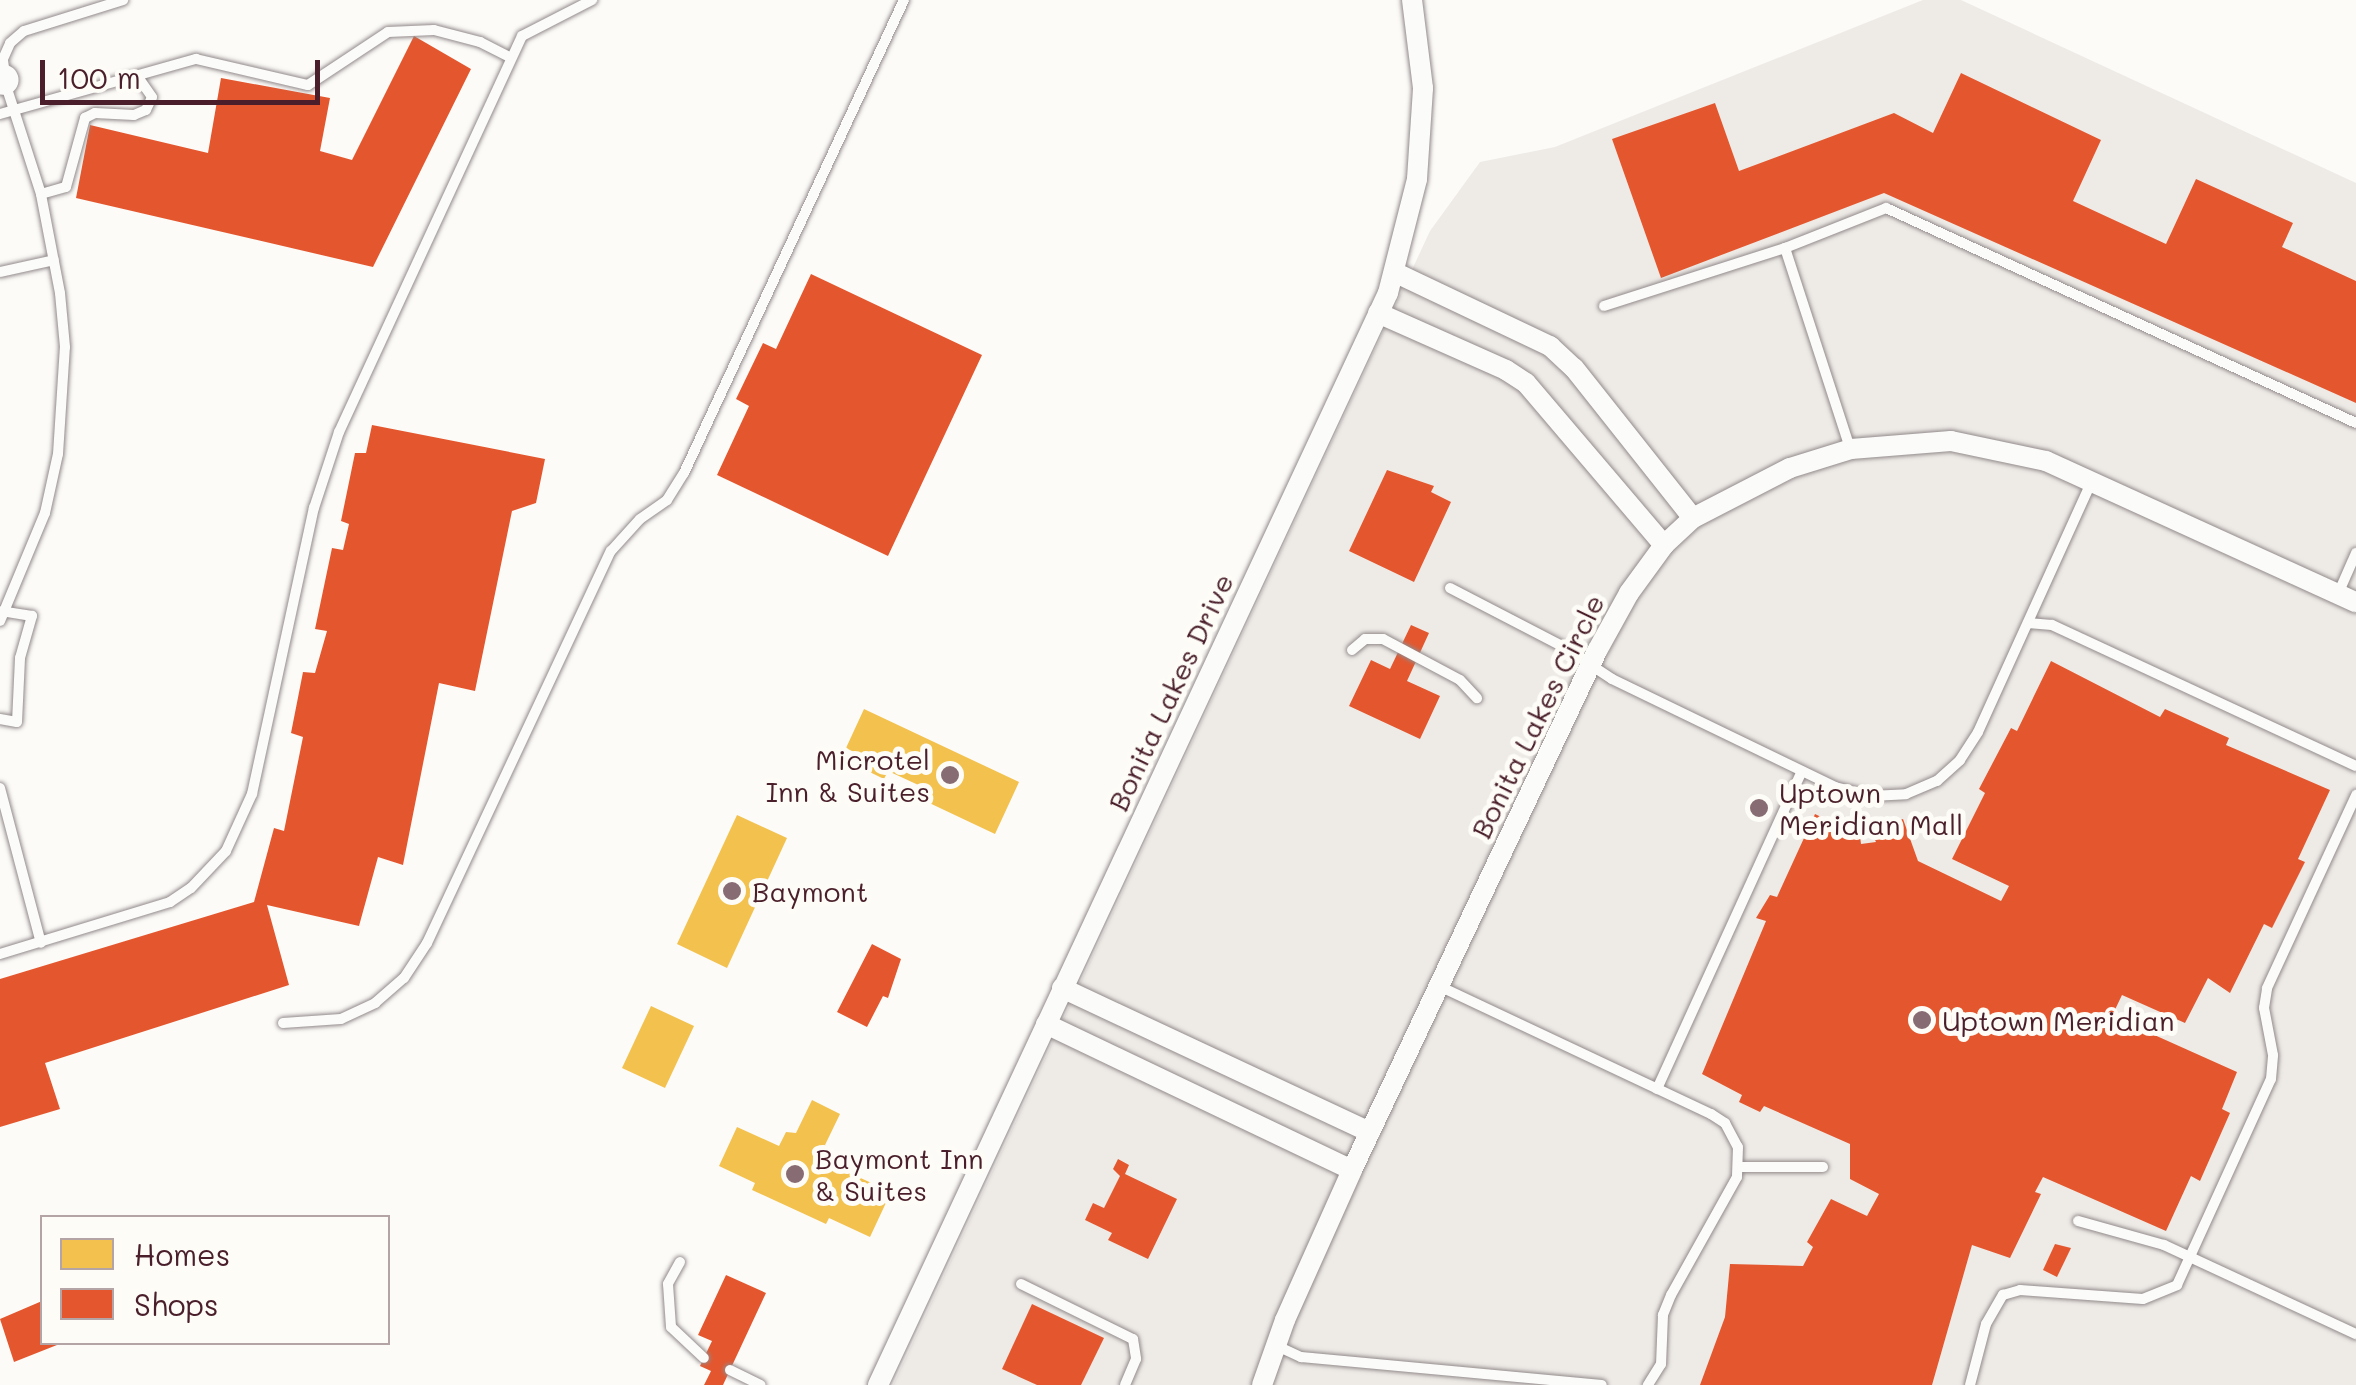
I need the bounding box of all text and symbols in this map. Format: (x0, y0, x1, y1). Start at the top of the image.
scale bar (45, 40, 325, 102)
text: 100 m (57, 57, 141, 97)
street label: Bonita Lakes Drive (1100, 568, 1240, 816)
street label: Bonita Lakes Circle (1463, 589, 1611, 843)
place label: Microtel Inn & Suites (766, 742, 930, 808)
marker: Microtel Inn & Suites (939, 764, 961, 786)
place label: Uptown Meridian Mall (1779, 775, 1963, 841)
marker: Uptown Meridian Mall (1748, 797, 1770, 819)
place label: Baymont (752, 874, 868, 908)
marker: Baymont (721, 880, 743, 902)
place label: Uptown Meridian (1942, 1003, 2175, 1037)
marker: Uptown Meridian (1911, 1009, 1933, 1031)
place label: Baymont Inn & Suites (815, 1141, 983, 1207)
marker: Baymont Inn & Suites (784, 1163, 806, 1185)
legend (40, 1215, 390, 1345)
text: Homes (134, 1234, 230, 1274)
text: Shops (134, 1284, 219, 1324)

